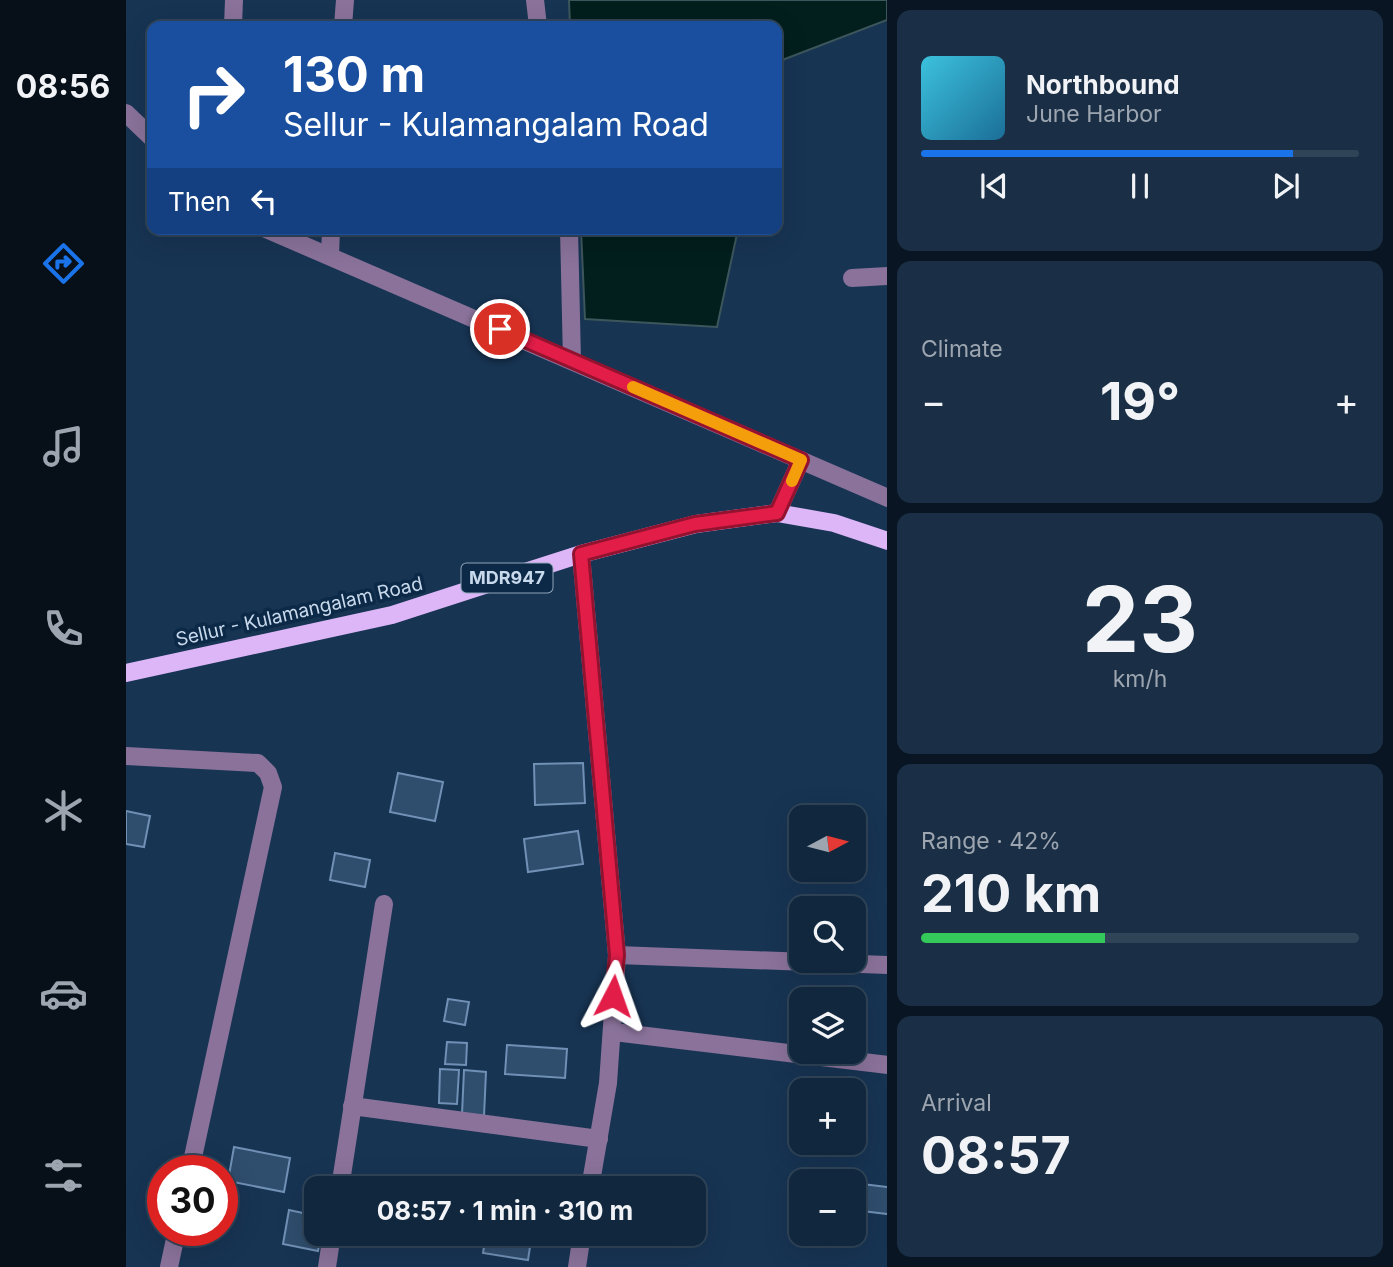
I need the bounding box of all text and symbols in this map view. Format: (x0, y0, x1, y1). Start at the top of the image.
text: 130 m (283, 45, 425, 104)
icon: right (168, 49, 259, 140)
text: 08:56 (16, 67, 110, 106)
text: Northbound (1026, 69, 1180, 100)
text: June Harbor (1026, 100, 1162, 128)
text: Sellur - Kulamangalam Road (283, 105, 709, 144)
icon: previous (975, 167, 1013, 205)
icon: pause (1121, 167, 1159, 205)
icon: next (1267, 167, 1305, 205)
icon: left (245, 182, 283, 220)
text: Then (168, 186, 231, 217)
icon: directions (39, 239, 88, 288)
pin (470, 299, 530, 359)
icon: arrive (481, 310, 519, 348)
text: Climate (921, 335, 1003, 363)
text: 19° (1100, 370, 1180, 433)
text: − (921, 378, 946, 424)
text: + (1334, 378, 1359, 424)
icon: music (39, 422, 88, 471)
road number: MDR947 (462, 564, 552, 592)
text: 23 (1082, 564, 1198, 674)
street label: Sellur - Kulamangalam Road (173, 572, 425, 651)
icon: phone (39, 604, 88, 653)
text: km/h (1113, 665, 1167, 693)
icon: climate (39, 786, 88, 835)
north arrow (789, 805, 866, 882)
map controls (789, 805, 866, 1246)
text: Range · 42% (921, 827, 1061, 855)
text: 210 km (921, 862, 1101, 925)
button: search (789, 896, 866, 973)
position arrow (576, 959, 650, 1033)
icon: car (39, 969, 88, 1018)
button: layers (789, 987, 866, 1064)
button: + (789, 1078, 866, 1155)
text: Arrival (921, 1089, 992, 1117)
text: 08:57 (921, 1124, 1071, 1187)
icon: filters (39, 1151, 88, 1200)
speed limit sign: 30 (147, 1155, 238, 1246)
button: − (789, 1169, 866, 1246)
text: 08:57 · 1 min · 310 m (377, 1195, 633, 1226)

